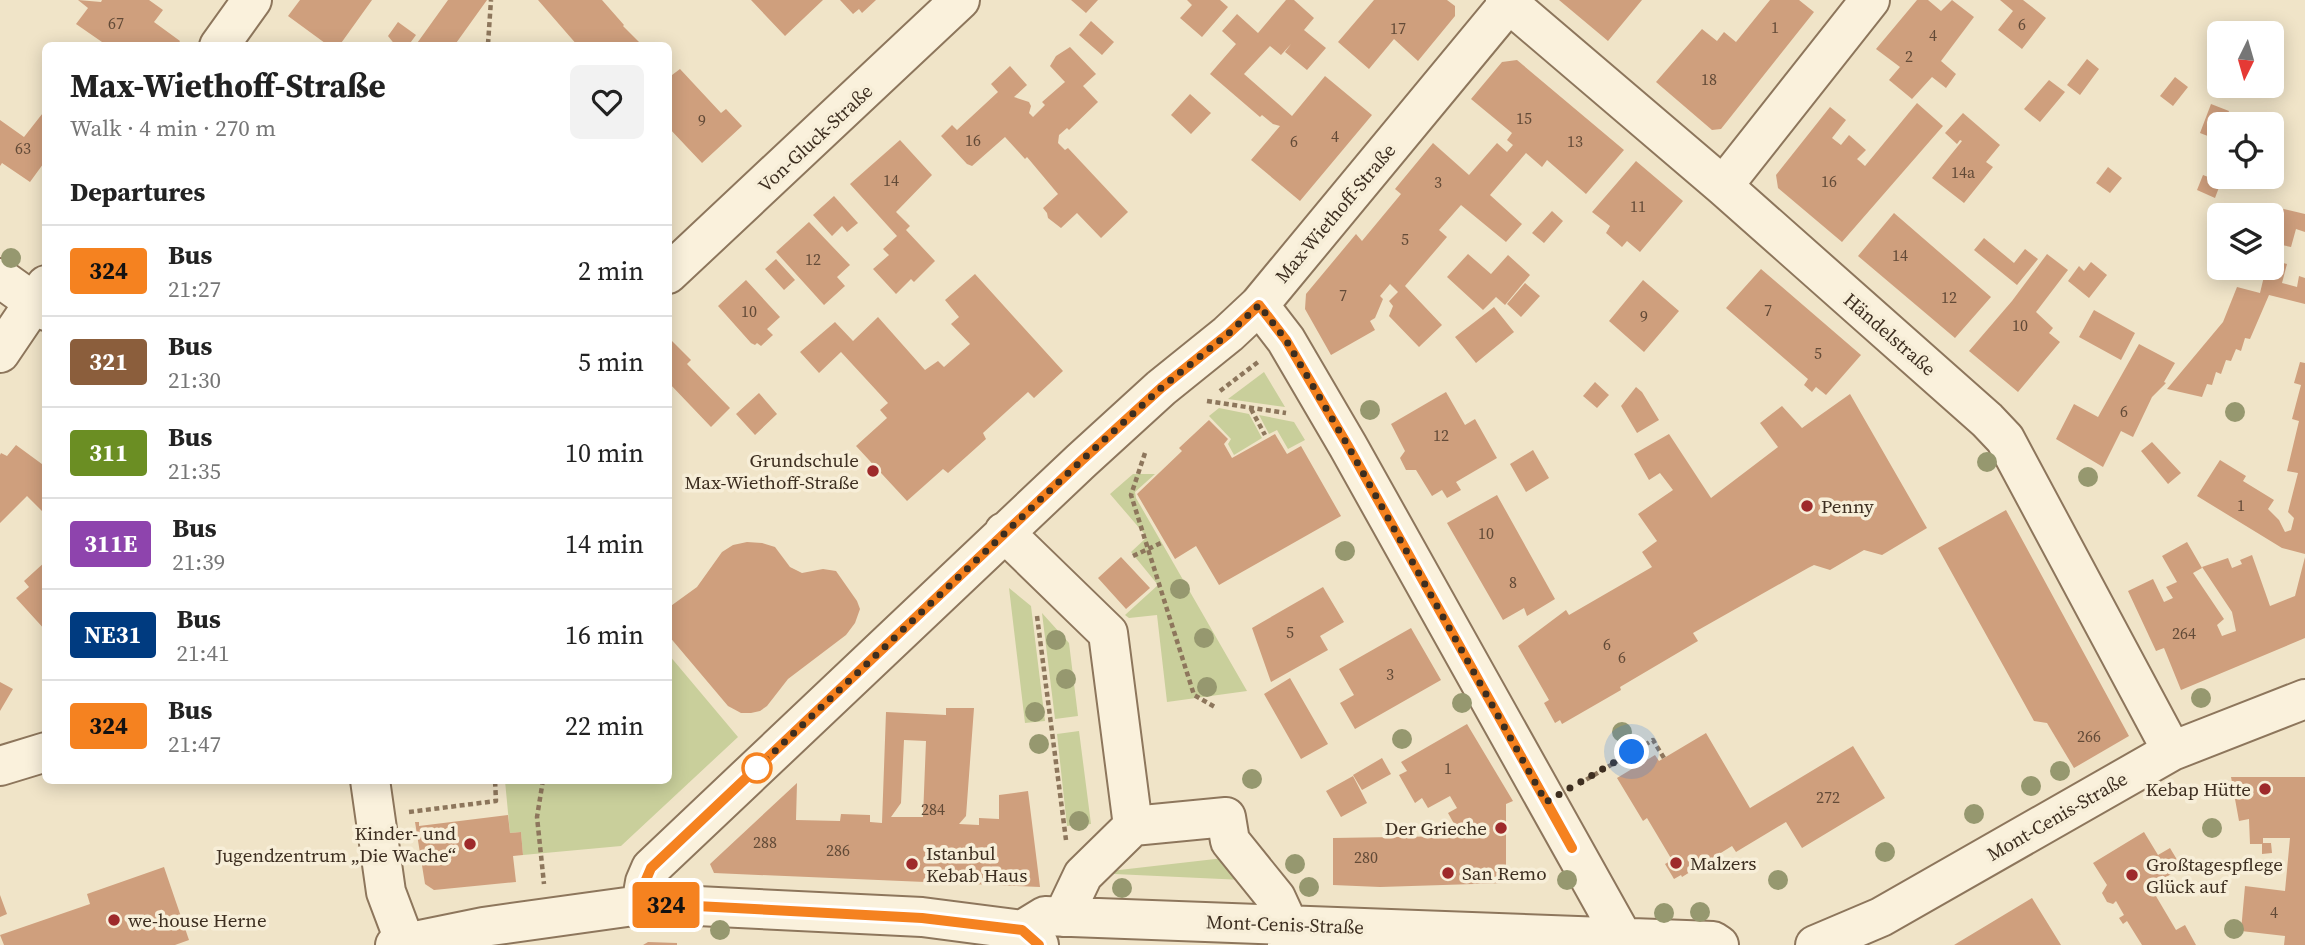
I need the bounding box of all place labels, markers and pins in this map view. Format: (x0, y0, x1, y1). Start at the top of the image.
place label: Grundschule Max-Wiethoff-Straße (685, 447, 859, 495)
marker: Grundschule Max-Wiethoff-Straße (865, 463, 881, 479)
place label: Penny (1821, 493, 1874, 519)
marker: Penny (1799, 498, 1815, 514)
unlabelled marker (742, 753, 772, 783)
place label: Kebap Hütte (2146, 776, 2251, 802)
marker: Kebap Hütte (2257, 781, 2273, 797)
place label: Der Grieche (1385, 815, 1487, 841)
place label: Kinder- und Jugendzentrum „Die Wache“ (215, 820, 456, 868)
marker: Der Grieche (1493, 820, 1509, 836)
marker: Kinder- und Jugendzentrum „Die Wache“ (462, 836, 478, 852)
place label: Istanbul Kebab Haus (926, 840, 1027, 888)
place label: Malzers (1690, 850, 1757, 876)
place label: Großtagespflege Glück auf (2146, 851, 2283, 899)
marker: Malzers (1668, 855, 1684, 871)
marker: Istanbul Kebab Haus (904, 856, 920, 872)
place label: San Remo (1462, 860, 1547, 886)
marker: San Remo (1440, 865, 1456, 881)
marker: Großtagespflege Glück auf (2124, 867, 2140, 883)
place label: we-house Herne (128, 907, 267, 933)
marker: we-house Herne (106, 912, 122, 928)

